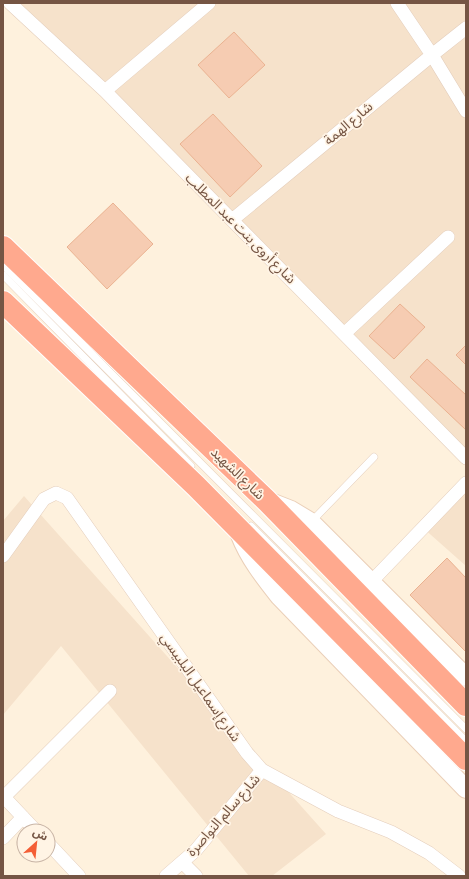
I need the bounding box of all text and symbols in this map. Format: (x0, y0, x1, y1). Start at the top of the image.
street label: شارع الهمة (322, 100, 378, 150)
street label: شارع أروى بنت عبد المطلب (180, 169, 300, 289)
street label: شارع الشهيد (206, 445, 267, 505)
street label: شارع إسماعيل البلبيسي (155, 631, 243, 746)
street label: شارع سالم النواصرة (185, 772, 265, 861)
north arrow (16, 823, 56, 863)
text: ش (31, 826, 50, 844)

